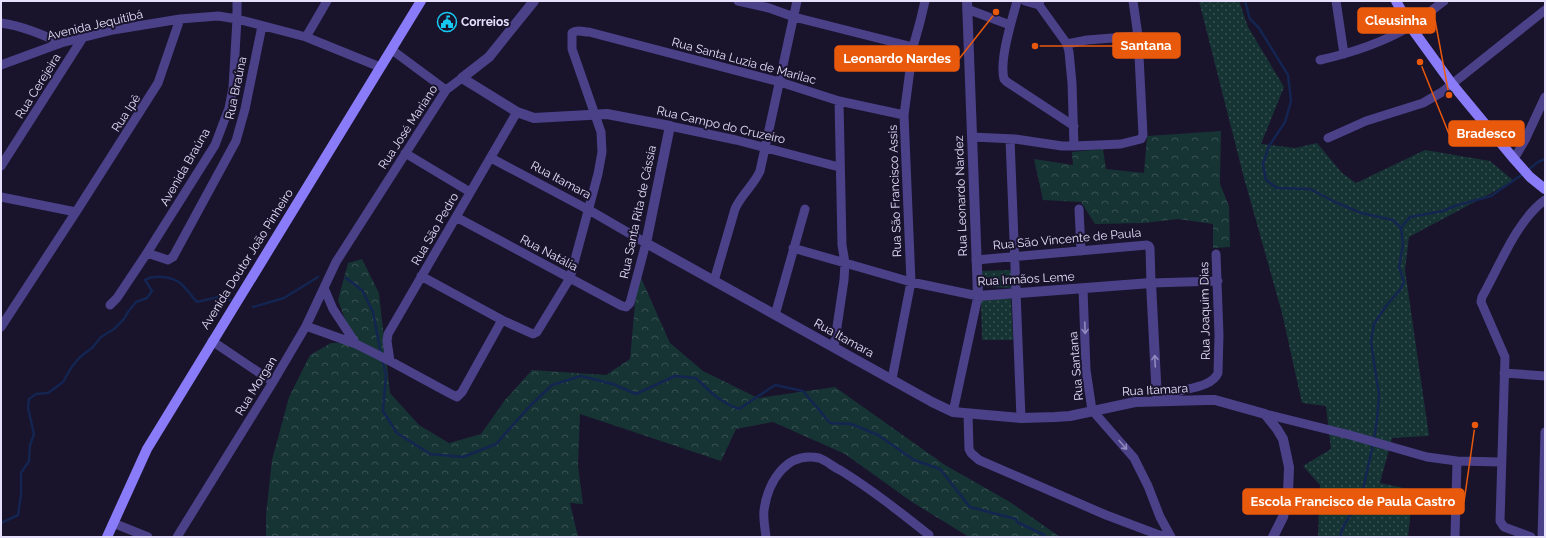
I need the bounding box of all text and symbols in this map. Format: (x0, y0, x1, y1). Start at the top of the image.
street label: Avenida Jequitibá (46, 7, 144, 43)
callout: Cleusinha (1358, 8, 1435, 33)
public building icon: Correios (436, 11, 458, 33)
text: Cleusinha (1365, 13, 1427, 28)
place label: Correios (461, 15, 509, 29)
callout: Santana (1113, 33, 1180, 58)
street label: Rua Santa Luzia de Marilac (670, 35, 818, 87)
text: Santana (1121, 38, 1172, 53)
callout: Leonardo Nardes (835, 46, 959, 71)
street label: Rua Cerejeira (12, 51, 64, 121)
text: Leonardo Nardes (843, 51, 951, 66)
street label: Rua Braúna (223, 55, 249, 121)
street label: Rua José Mariano (376, 82, 440, 172)
street label: Rua Ipê (109, 92, 143, 134)
street label: Rua Campo do Cruzeiro (655, 103, 787, 147)
callout: Bradesco (1449, 121, 1524, 146)
street label: Rua São Francisco Assis (886, 124, 904, 257)
street label: Avenida Braúna (157, 126, 213, 208)
text: Bradesco (1456, 126, 1516, 141)
street label: Rua Leonardo Nardez (952, 135, 970, 257)
street label: Rua Santa Rita de Cássia (617, 144, 659, 280)
street label: Rua Itamara (528, 158, 594, 202)
street label: Avenida Doutor João Pinheiro (198, 186, 296, 332)
street label: Rua São Pedro (409, 190, 461, 268)
street label: Rua São Vincente de Paula (992, 226, 1142, 252)
street label: Rua Natália (518, 232, 580, 274)
street label: Rua Joaquim Dias (1197, 262, 1213, 360)
street label: Rua Irmãos Leme (977, 269, 1075, 289)
street label: Rua Itamara (812, 316, 876, 360)
one-way arrow (1081, 321, 1088, 334)
street label: Rua Santana (1066, 331, 1086, 401)
street label: Rua Morgan (232, 354, 280, 418)
one-way arrow (1151, 355, 1158, 368)
street label: Rua Itamara (1122, 381, 1188, 399)
one-way arrow (1119, 440, 1128, 451)
callout: Escola Francisco de Paula Castro (1243, 489, 1464, 514)
text: Escola Francisco de Paula Castro (1251, 494, 1456, 509)

